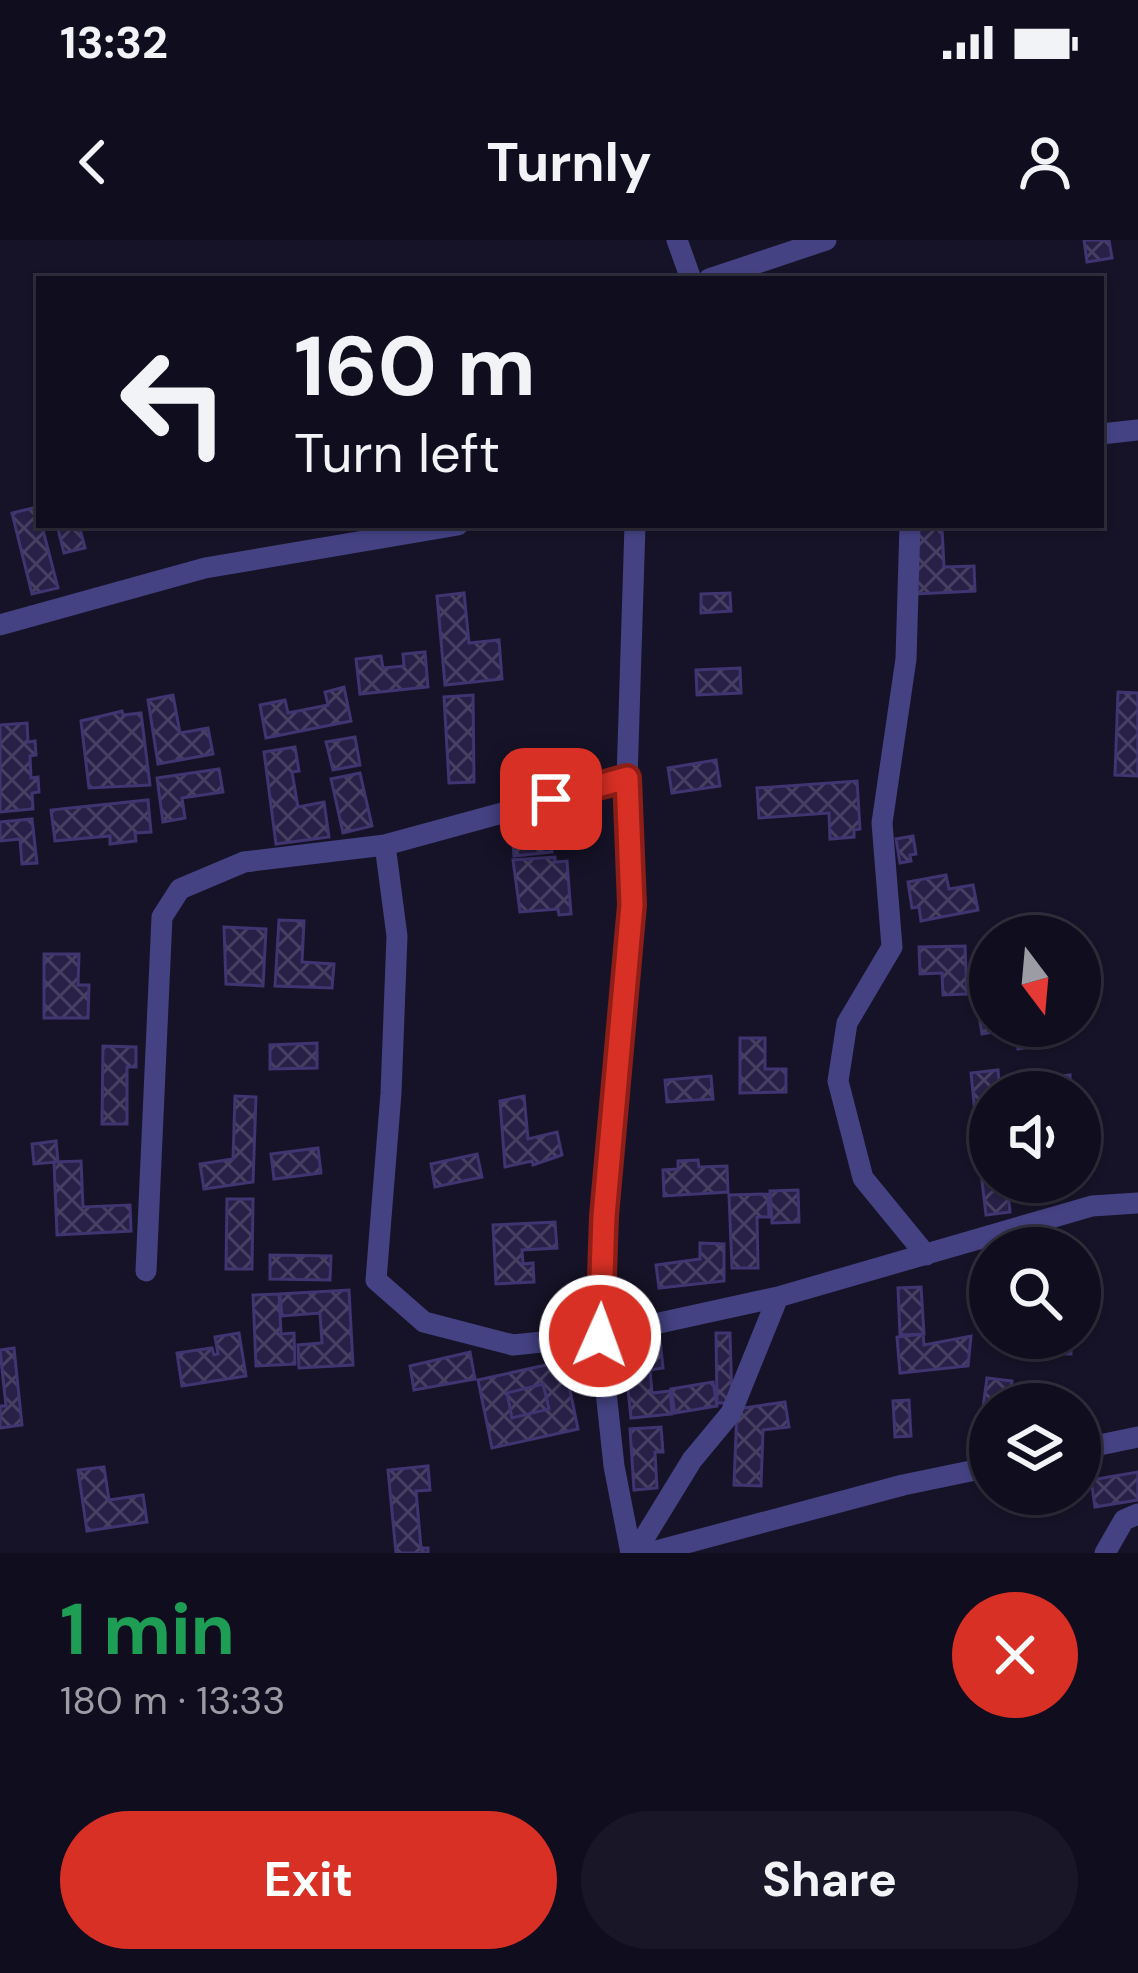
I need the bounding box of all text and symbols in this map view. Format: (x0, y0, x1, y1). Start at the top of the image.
text: 13:32 (60, 13, 168, 72)
text: Turnly (486, 127, 652, 198)
icon: back (60, 129, 126, 195)
icon: person (1012, 129, 1078, 195)
text: 160 m (294, 312, 536, 421)
icon: left (96, 324, 252, 480)
text: Turn left (294, 418, 500, 489)
pin (500, 748, 602, 850)
icon: arrive (518, 766, 584, 832)
north arrow (969, 915, 1101, 1047)
map controls (969, 915, 1101, 1515)
button: sound (969, 1071, 1101, 1203)
button: search (969, 1227, 1101, 1359)
position arrow (537, 1273, 663, 1399)
button: layers (969, 1383, 1101, 1515)
text: 1 min (60, 1583, 235, 1676)
button: close (952, 1592, 1078, 1718)
text: 180 m · 13:33 (60, 1675, 285, 1726)
button: Exit (60, 1811, 557, 1949)
button: Share (581, 1811, 1078, 1949)

